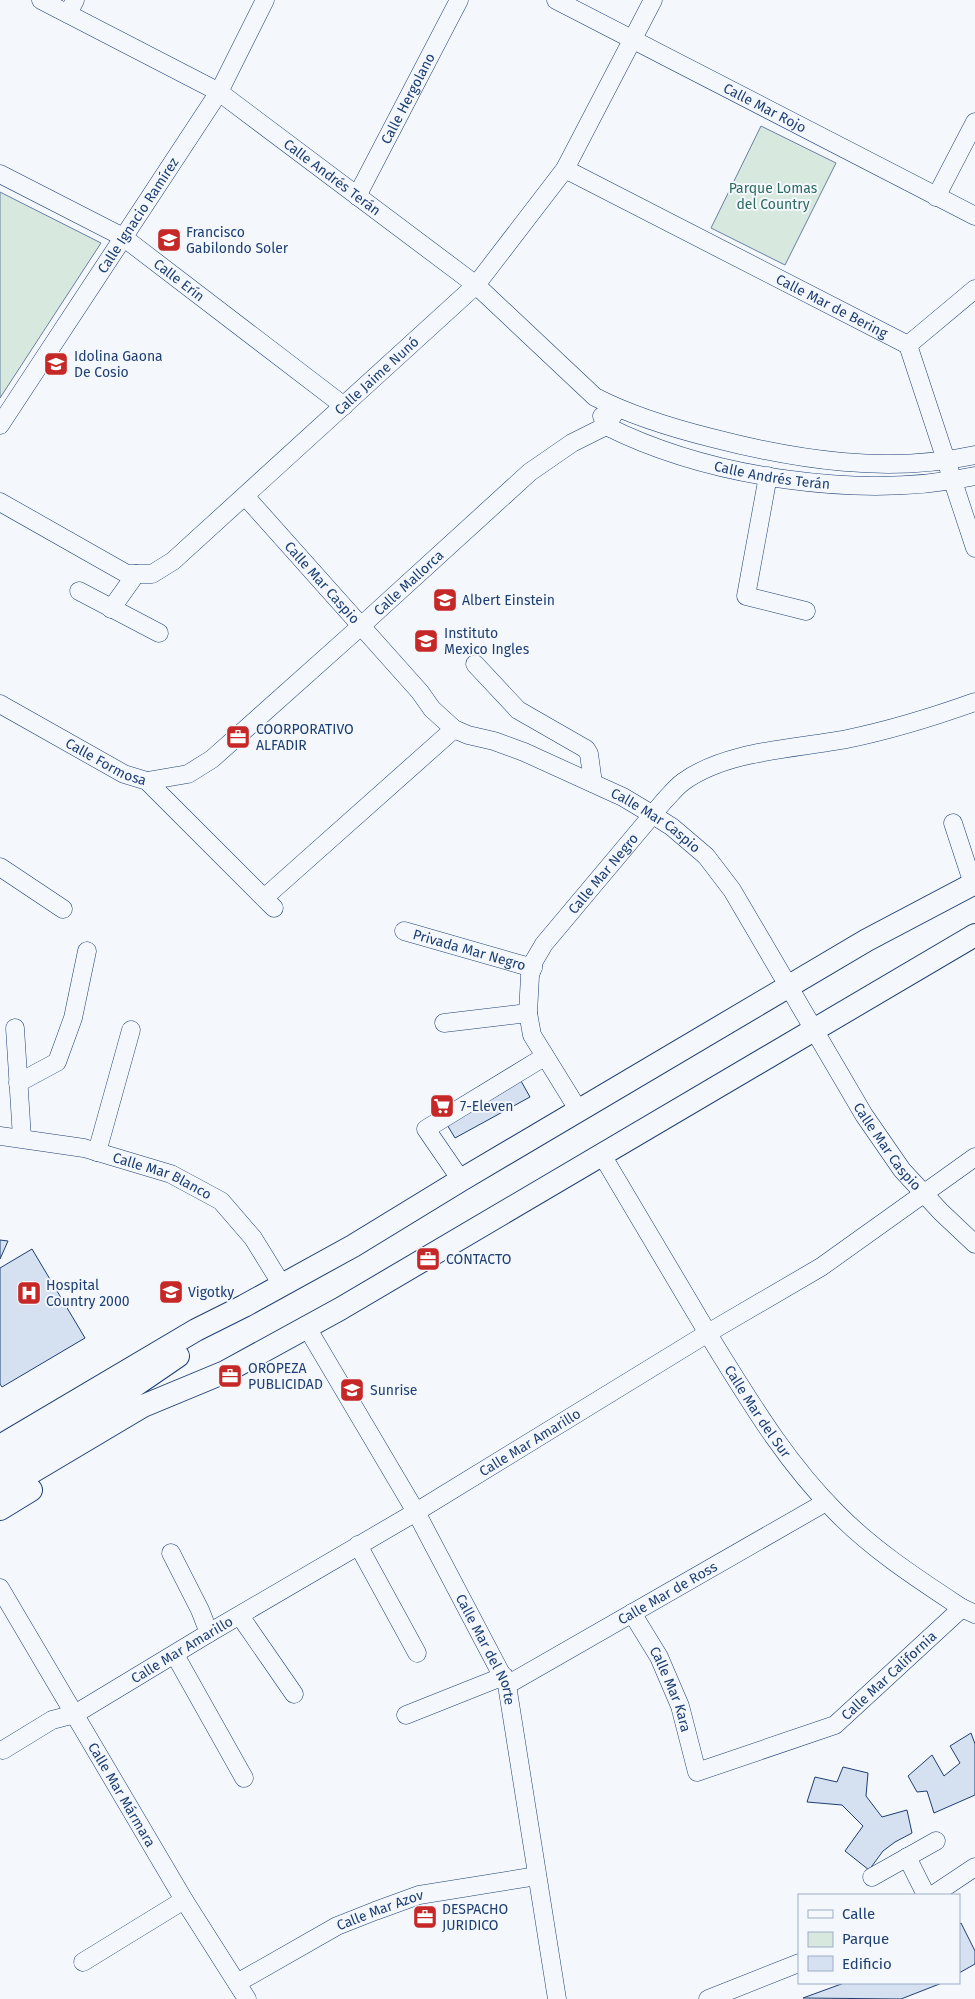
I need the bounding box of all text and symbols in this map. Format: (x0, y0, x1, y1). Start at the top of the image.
street label: Calle Hergolano (378, 50, 439, 147)
street label: Calle Mar Rojo (720, 80, 809, 137)
street label: Calle Andrés Terán (280, 135, 384, 219)
street label: Calle Ignacio Ramírez (94, 154, 183, 277)
park label: Parque Lomas del Country (729, 180, 818, 213)
place label: Francisco Gabilondo Soler (186, 224, 289, 257)
school or university icon: Francisco Gabilondo Soler (156, 227, 182, 253)
street label: Calle Erín (150, 256, 208, 305)
street label: Calle Mar de Bering (773, 271, 891, 342)
street label: Calle Jaime Nunó (331, 333, 423, 419)
place label: Idolina Gaona De Cosio (74, 348, 163, 381)
school or university icon: Idolina Gaona De Cosio (43, 351, 69, 377)
street label: Calle Andrés Terán (712, 458, 831, 493)
street label: Calle Mar Caspio (281, 538, 363, 628)
street label: Calle Mallorca (370, 547, 447, 619)
school or university icon: Albert Einstein (432, 587, 458, 613)
place label: Albert Einstein (462, 592, 555, 609)
place label: Instituto Mexico Ingles (444, 625, 530, 658)
school or university icon: Instituto Mexico Ingles (413, 628, 439, 654)
place label: COORPORATIVO ALFADIR (256, 721, 354, 754)
office icon: COORPORATIVO ALFADIR (225, 724, 251, 750)
street label: Calle Formosa (62, 735, 148, 789)
street label: Calle Mar Caspio (608, 785, 704, 857)
street label: Calle Mar Negro (565, 830, 642, 918)
street label: Privada Mar Negro (411, 926, 528, 974)
supermarket icon: 7-Eleven (429, 1093, 455, 1119)
place label: 7-Eleven (460, 1098, 514, 1115)
street label: Calle Mar Caspio (850, 1100, 925, 1194)
street label: Calle Mar Blanco (111, 1149, 214, 1203)
office icon: CONTACTO (415, 1246, 441, 1272)
place label: CONTACTO (446, 1251, 511, 1268)
place label: Hospital Country 2000 (46, 1277, 130, 1310)
school or university icon: Vigotky (158, 1279, 184, 1305)
hospital icon: Hospital Country 2000 (16, 1280, 42, 1306)
place label: Vigotky (188, 1284, 234, 1301)
place label: OROPEZA PUBLICIDAD (248, 1360, 323, 1393)
street label: Calle Mar del Sur (720, 1362, 794, 1462)
office icon: OROPEZA PUBLICIDAD (217, 1363, 243, 1389)
school or university icon: Sunrise (339, 1377, 365, 1403)
place label: Sunrise (370, 1382, 418, 1399)
street label: Calle Mar Amarillo (476, 1405, 584, 1480)
street label: Calle Mar de Ross (615, 1558, 721, 1628)
street label: Calle Mar del Norte (452, 1591, 518, 1706)
street label: Calle Mar Amarillo (128, 1613, 236, 1687)
street label: Calle Mar California (838, 1628, 940, 1724)
street label: Calle Mar Kara (646, 1643, 694, 1734)
street label: Calle Mar Mármara (84, 1740, 159, 1850)
street label: Calle Mar Azov (334, 1886, 424, 1934)
legend (798, 1894, 960, 1984)
place label: DESPACHO JURIDICO (442, 1901, 508, 1934)
office icon: DESPACHO JURIDICO (412, 1904, 438, 1930)
text: Calle (842, 1905, 875, 1923)
text: Parque (842, 1930, 889, 1948)
text: Edificio (842, 1955, 892, 1973)

